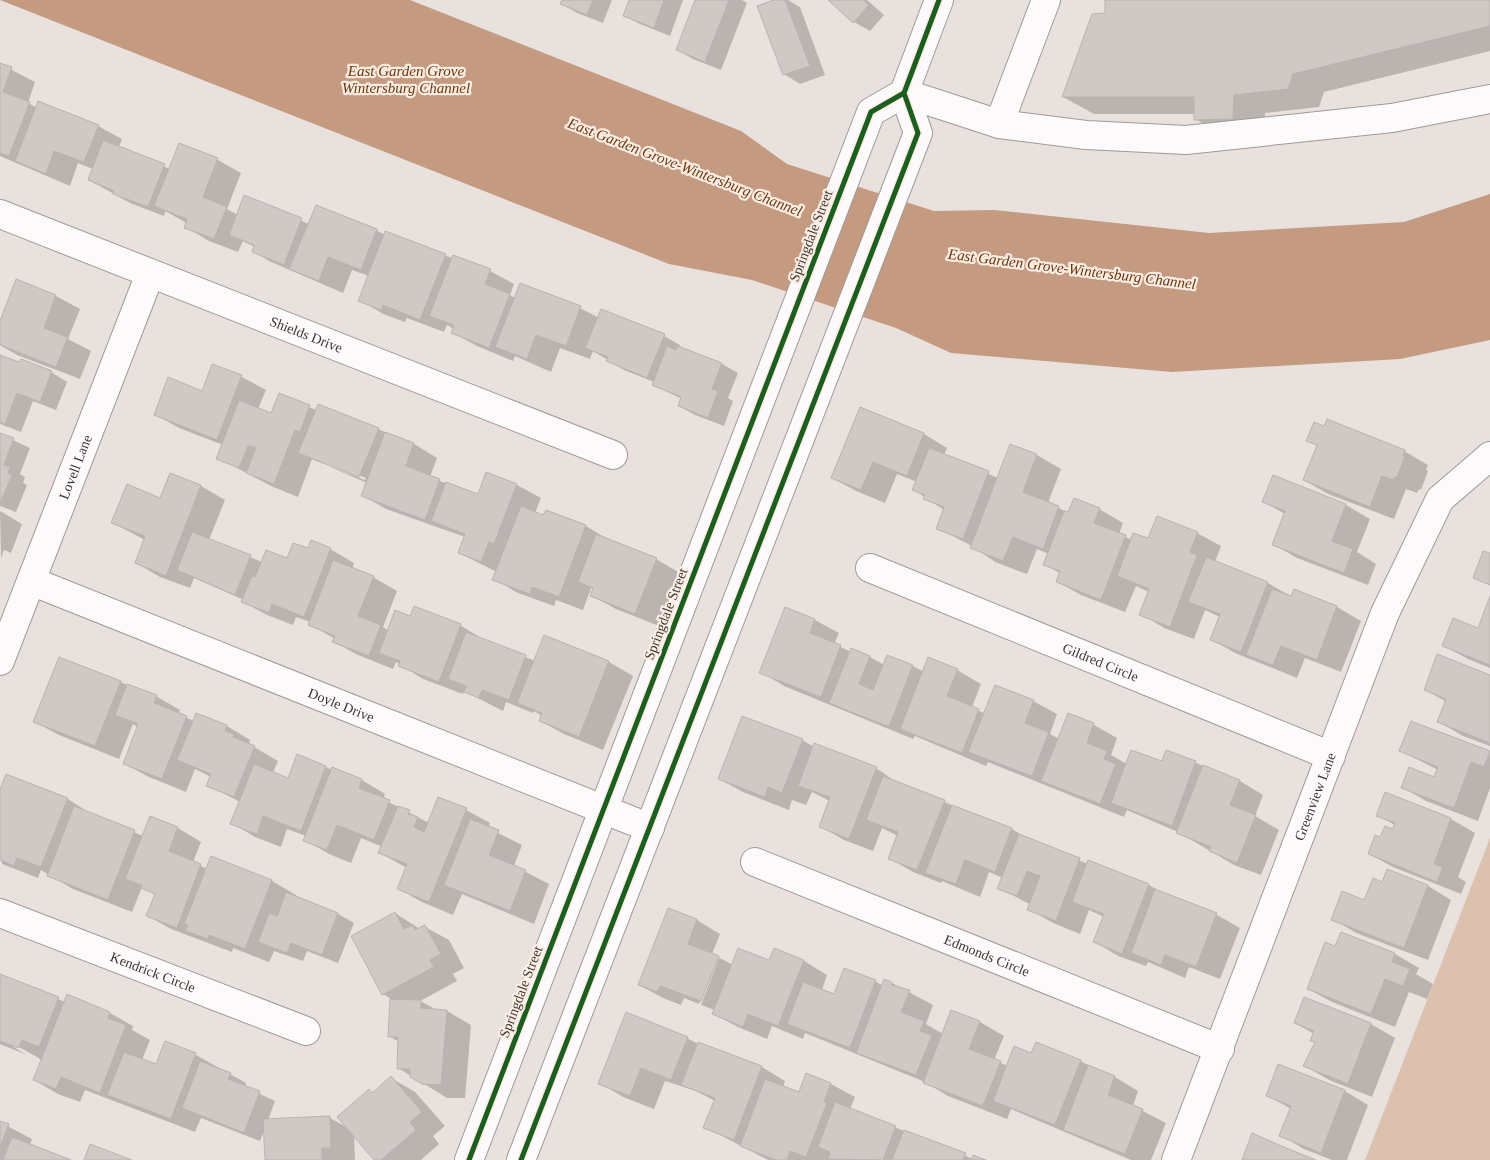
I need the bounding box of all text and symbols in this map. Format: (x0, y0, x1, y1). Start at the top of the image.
water label: East Garden Grove Wintersburg Channel (342, 63, 470, 96)
water label: East Garden Grove-Wintersburg Channel (565, 114, 804, 219)
street label: Springdale Street (787, 188, 835, 284)
water label: East Garden Grove-Wintersburg Channel (946, 246, 1197, 292)
street label: Shields Drive (268, 313, 345, 355)
street label: Lovell Lane (56, 433, 94, 502)
street label: Springdale Street (642, 566, 690, 662)
street label: Gildred Circle (1060, 640, 1141, 684)
street label: Doyle Drive (306, 685, 376, 725)
street label: Greenview Lane (1291, 751, 1338, 843)
street label: Edmonds Circle (942, 931, 1032, 979)
street label: Springdale Street (497, 944, 545, 1040)
street label: Kendrick Circle (108, 949, 198, 995)

